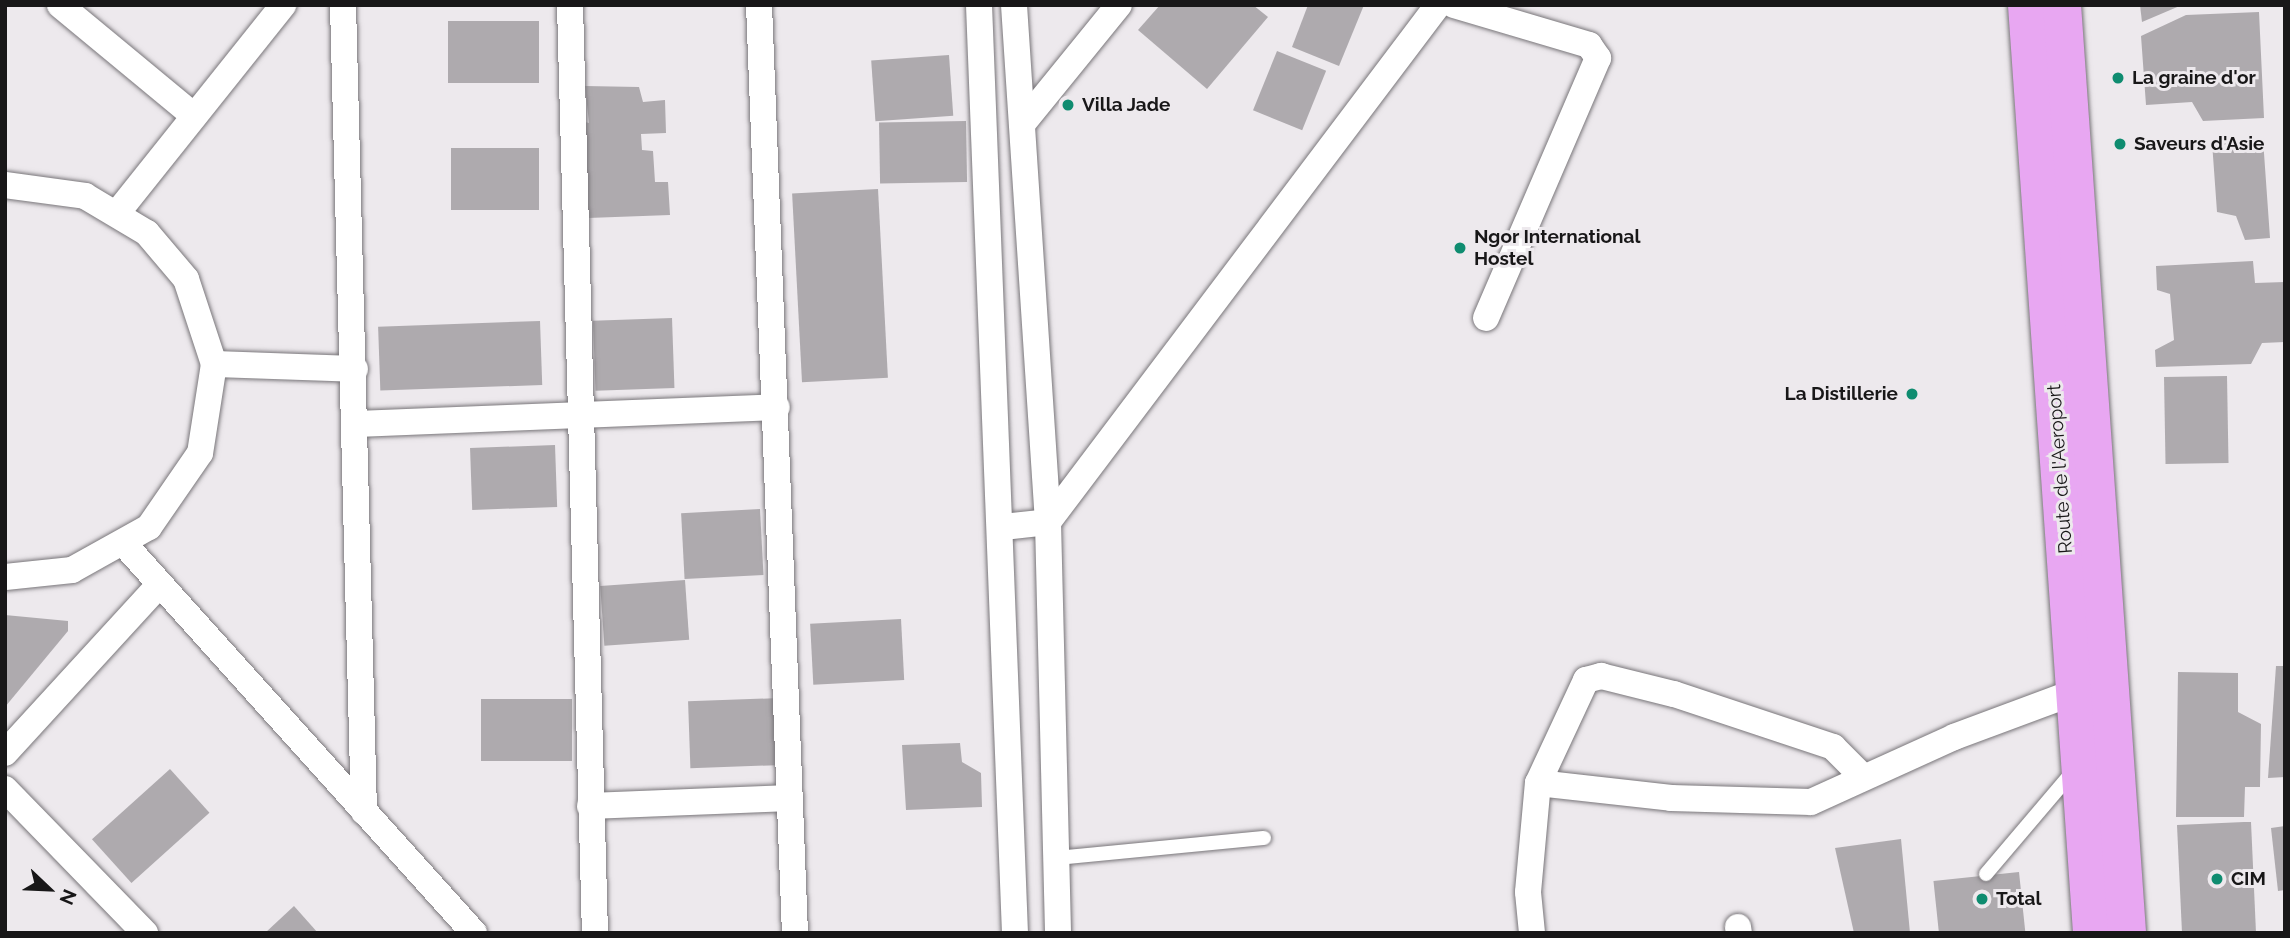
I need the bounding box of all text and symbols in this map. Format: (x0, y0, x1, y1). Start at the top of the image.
place label: La graine d'or (2132, 67, 2256, 89)
marker: La graine d'or (2110, 70, 2126, 86)
place label: Villa Jade (1082, 94, 1171, 116)
marker: Villa Jade (1060, 97, 1076, 113)
place label: Saveurs d'Asie (2134, 133, 2264, 155)
marker: Saveurs d'Asie (2112, 136, 2128, 152)
place label: Ngor International Hostel (1474, 226, 1641, 270)
marker: Ngor International Hostel (1452, 240, 1468, 256)
place label: La Distillerie (1785, 383, 1898, 405)
street label: Route de l'Aeroport (2043, 384, 2077, 554)
marker: La Distillerie (1904, 386, 1920, 402)
north arrow (14, 854, 84, 924)
place label: CIM (2231, 868, 2266, 890)
marker: CIM (2209, 871, 2225, 887)
text: N (55, 886, 81, 908)
place label: Total (1996, 888, 2041, 910)
marker: Total (1974, 891, 1990, 907)

